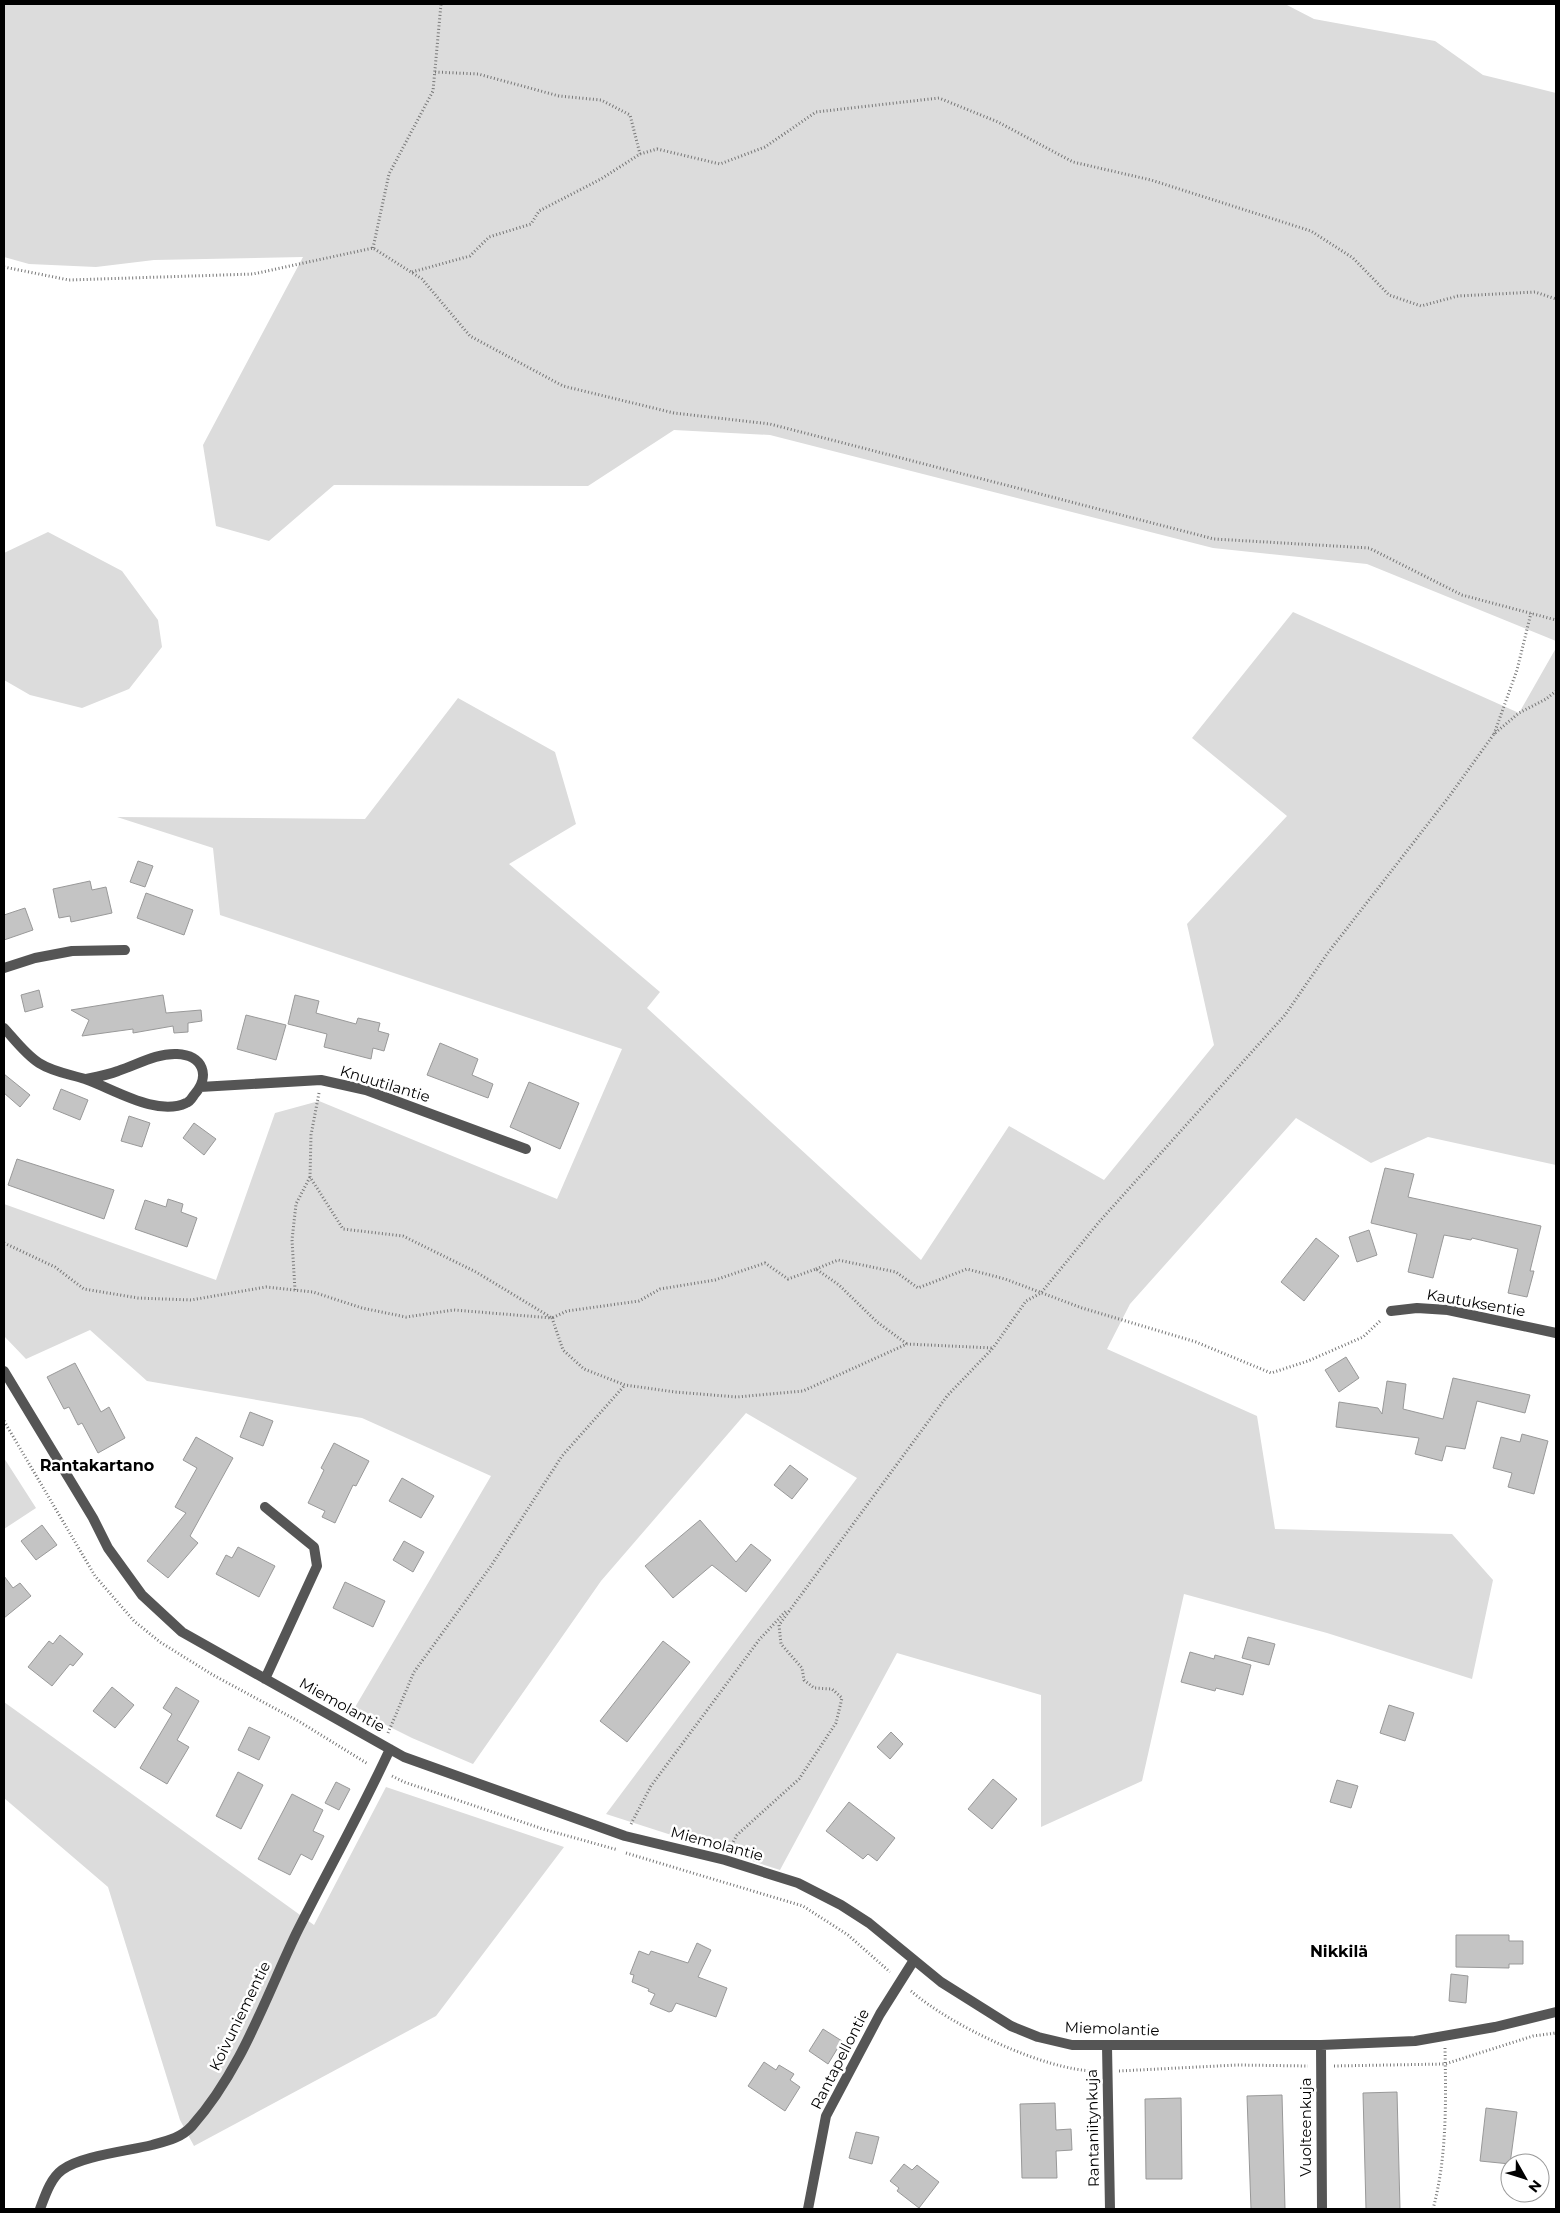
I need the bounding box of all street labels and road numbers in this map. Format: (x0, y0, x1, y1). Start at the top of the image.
street label: Knuutilantie (338, 1061, 432, 1106)
street label: Kautuksentie (1425, 1284, 1527, 1321)
street label: Miemolantie (296, 1673, 388, 1736)
street label: Miemolantie (669, 1822, 765, 1865)
street label: Koivuniementie (205, 1958, 274, 2074)
street label: Rantapellontie (806, 2005, 873, 2112)
street label: Miemolantie (1064, 2017, 1160, 2040)
street label: Rantaniitynkuja (1082, 2069, 1103, 2187)
street label: Vuolteenkuja (1296, 2077, 1315, 2177)

